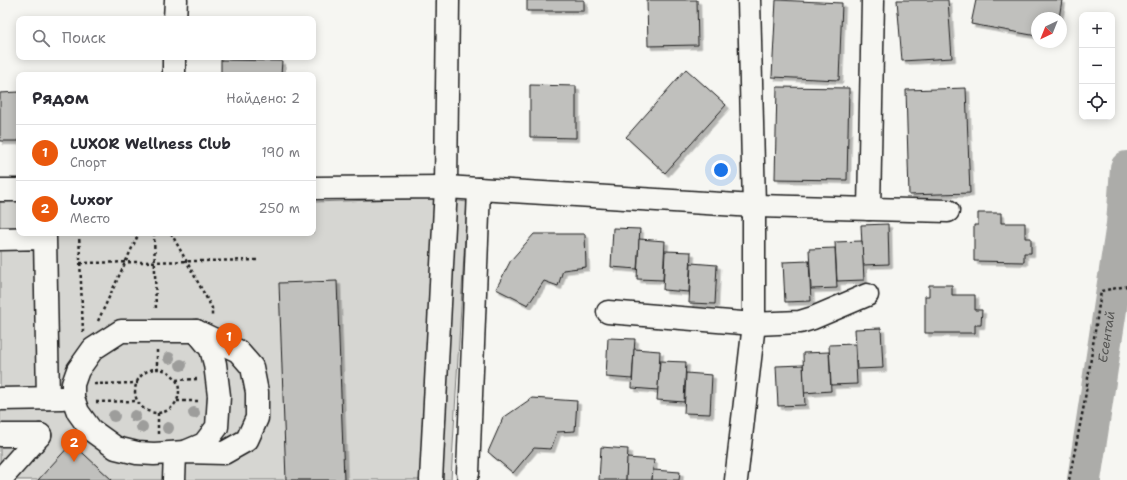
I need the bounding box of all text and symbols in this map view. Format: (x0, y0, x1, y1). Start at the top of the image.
north arrow (1031, 12, 1067, 48)
map controls (1079, 12, 1115, 120)
button: + (1079, 12, 1115, 48)
search box (16, 16, 316, 60)
icon: search (30, 27, 52, 49)
text: Поиск (62, 28, 106, 48)
button: − (1079, 48, 1115, 84)
button: locate (1079, 84, 1115, 120)
text: Рядом (32, 87, 89, 109)
text: Найдено: 2 (226, 90, 300, 107)
text: LUXOR Wellness Club (70, 134, 231, 154)
text: 1 (42, 144, 48, 161)
text: 190 m (261, 144, 300, 161)
text: Спорт (70, 154, 106, 171)
your location (711, 160, 731, 180)
text: Luxor (70, 190, 113, 210)
text: 2 (40, 200, 50, 217)
text: 250 m (259, 200, 300, 217)
text: Место (70, 210, 110, 227)
water label: Есентай (1094, 310, 1118, 364)
pin: 1 (216, 323, 242, 356)
pin: 2 (61, 429, 87, 462)

